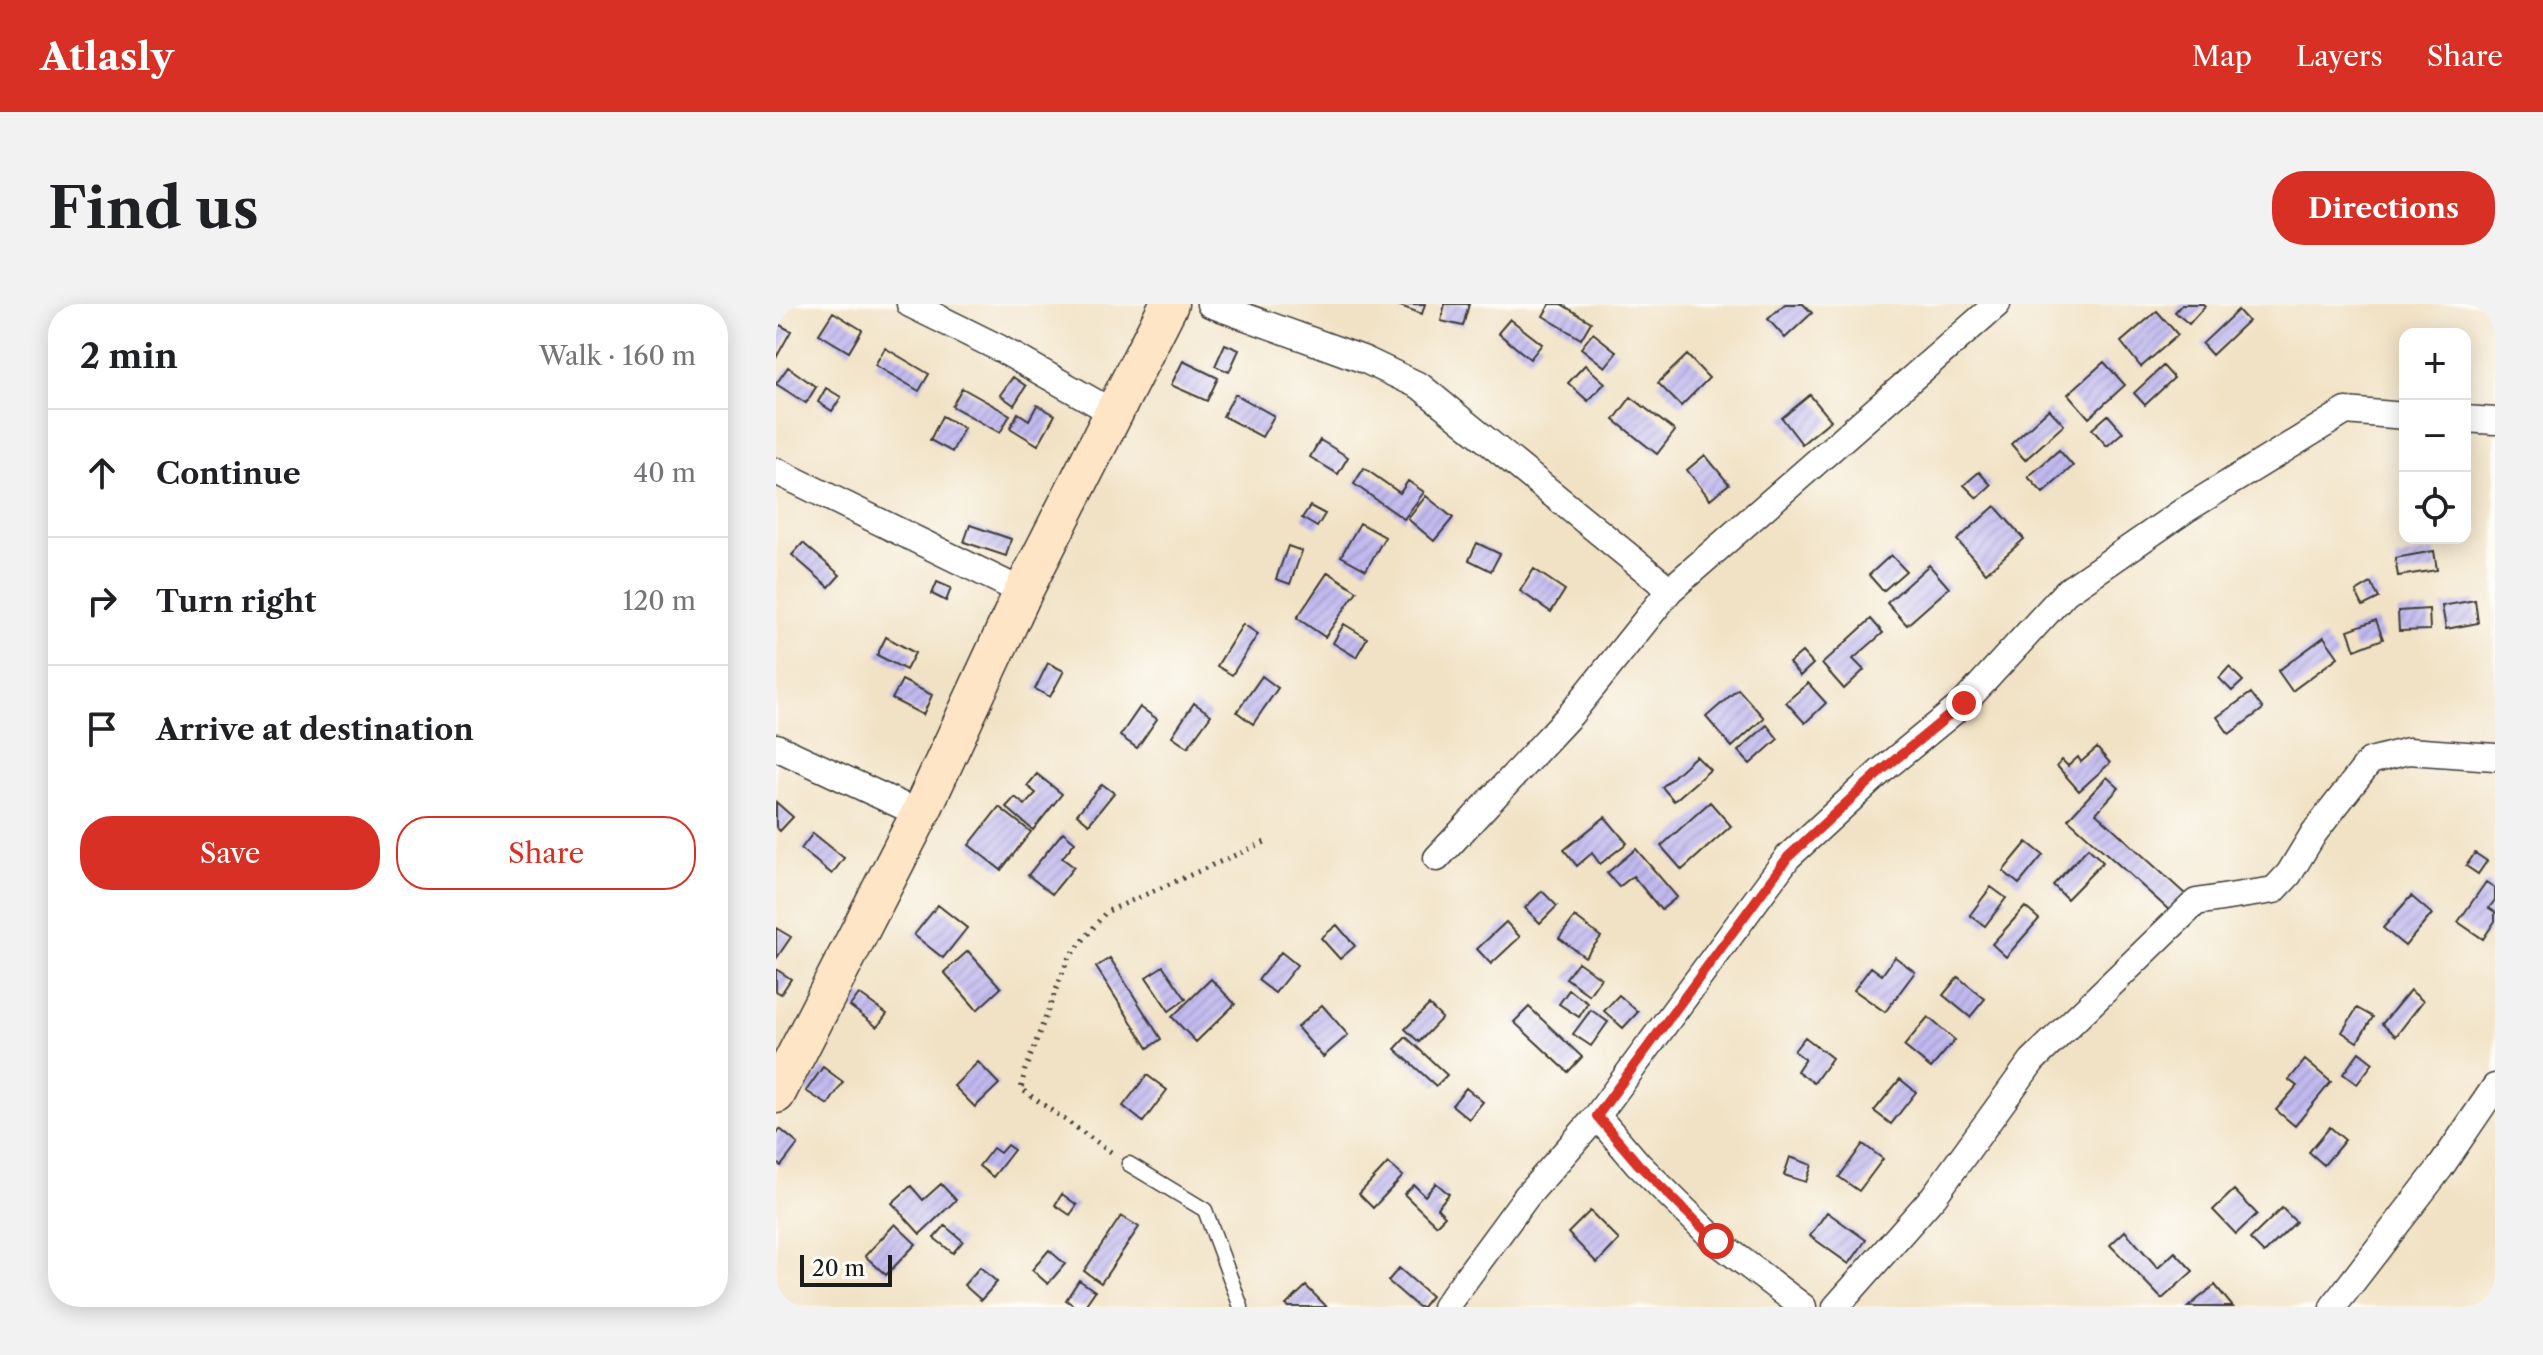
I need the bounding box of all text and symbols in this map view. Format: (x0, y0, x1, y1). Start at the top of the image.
text: Atlasly (40, 33, 174, 80)
text: Map (2192, 39, 2252, 73)
text: Layers (2296, 39, 2383, 73)
text: Share (2427, 39, 2503, 73)
button: Directions (2272, 171, 2495, 245)
text: Find us (48, 174, 259, 243)
map controls (2399, 328, 2471, 544)
button: + (2399, 328, 2471, 400)
text: 2 min (80, 335, 178, 377)
text: Walk · 160 m (539, 340, 696, 372)
button: − (2399, 400, 2471, 472)
icon: ahead (80, 451, 124, 495)
text: Continue (156, 455, 301, 492)
text: 40 m (633, 457, 696, 489)
button: locate (2399, 472, 2471, 544)
icon: right (80, 579, 124, 623)
text: Turn right (156, 583, 316, 620)
text: 120 m (622, 585, 696, 617)
route end (1946, 685, 1982, 721)
icon: arrive (80, 707, 124, 751)
text: Arrive at destination (156, 711, 474, 748)
button: Save (80, 816, 380, 890)
button: Share (396, 816, 696, 890)
route start (1698, 1223, 1734, 1259)
scale bar (800, 1251, 892, 1287)
text: 20 m (812, 1255, 865, 1282)

